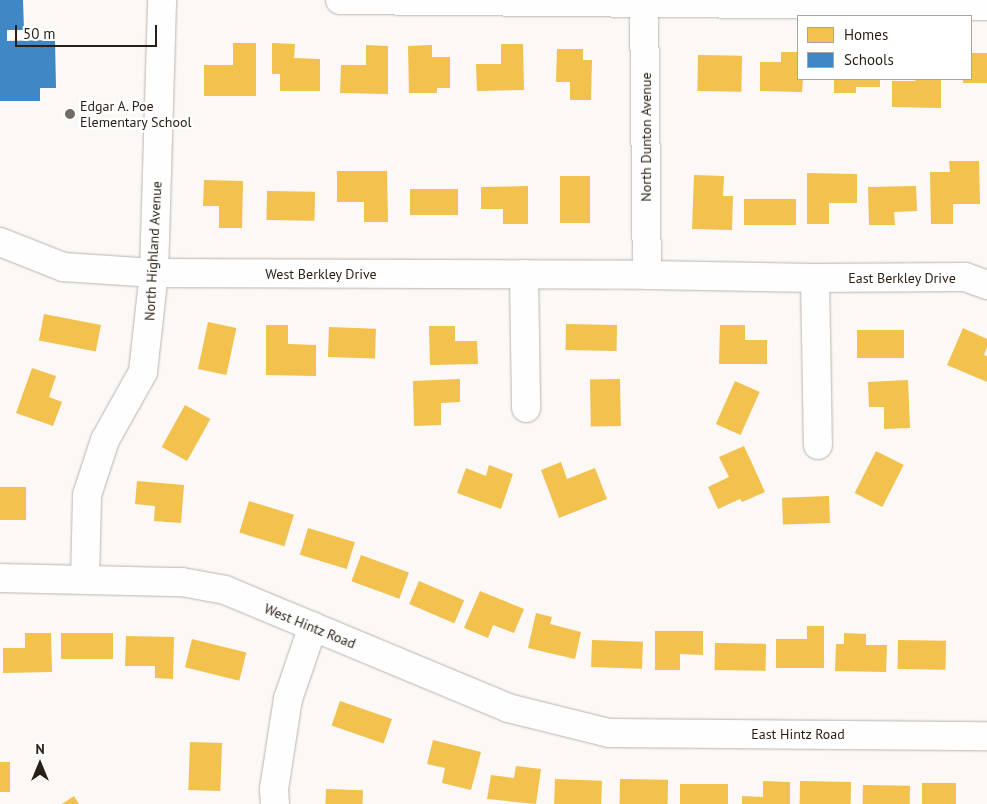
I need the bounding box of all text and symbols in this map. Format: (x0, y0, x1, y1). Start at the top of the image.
scale bar (18, 15, 160, 47)
legend (797, 15, 972, 80)
text: 50 m (23, 24, 56, 43)
text: Homes (844, 25, 888, 44)
text: Schools (844, 50, 894, 69)
street label: North Dunton Avenue (638, 72, 654, 202)
place label: Edgar A. Poe Elementary School (80, 98, 192, 130)
marker: Edgar A. Poe Elementary School (64, 108, 76, 120)
street label: North Highland Avenue (141, 181, 165, 321)
street label: West Berkley Drive (265, 266, 377, 282)
street label: East Berkley Drive (848, 270, 956, 286)
street label: West Hintz Road (262, 600, 358, 652)
street label: East Hintz Road (751, 726, 845, 742)
north arrow (15, 739, 65, 789)
text: N (35, 740, 45, 758)

